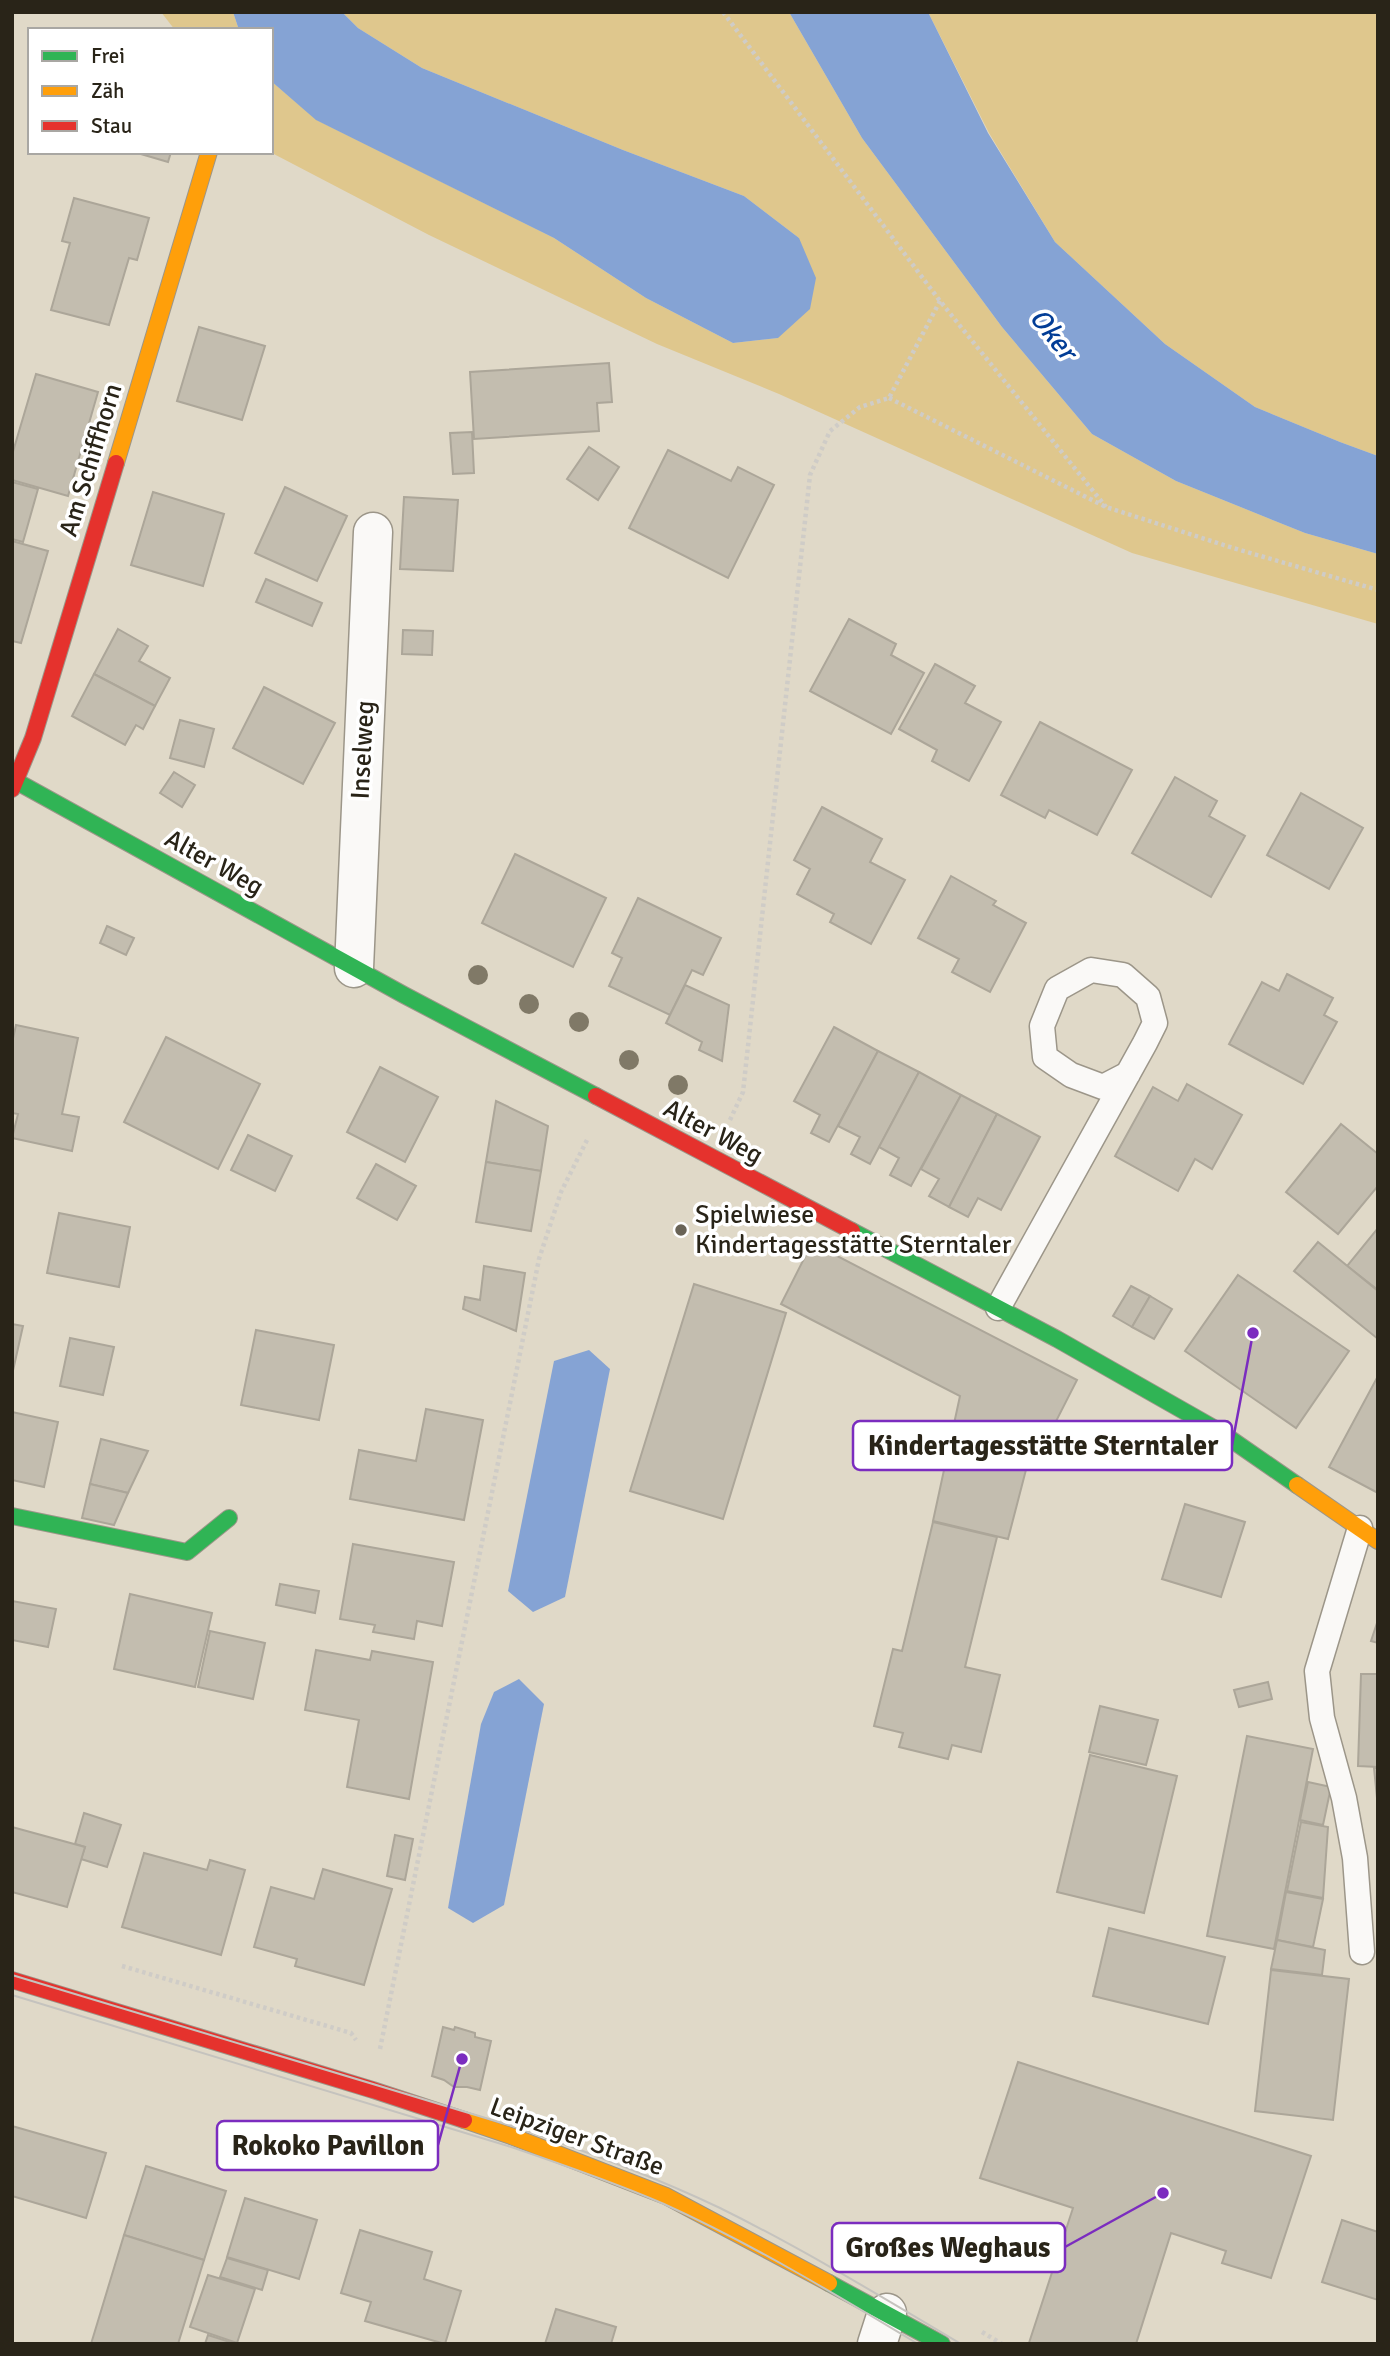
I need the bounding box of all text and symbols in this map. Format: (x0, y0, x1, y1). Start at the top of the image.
legend (28, 28, 273, 154)
text: Frei (91, 43, 125, 69)
text: Zäh (91, 78, 125, 104)
text: Stau (91, 113, 132, 139)
water label: Oker (1022, 301, 1086, 370)
street label: Am Schiffhorn (53, 380, 129, 540)
street label: Inselweg (344, 700, 382, 800)
street label: Alter Weg (159, 823, 269, 903)
street label: Alter Weg (658, 1093, 768, 1171)
place label: Spielwiese Kindertagesstätte Sterntaler (695, 1199, 1012, 1261)
marker: Spielwiese Kindertagesstätte Sterntaler (673, 1222, 689, 1238)
callout: Kindertagesstätte Sterntaler (853, 1421, 1232, 1470)
text: Kindertagesstätte Sterntaler (868, 1429, 1219, 1463)
street label: Leipziger Straße (486, 2091, 668, 2183)
callout: Rokoko Pavillon (217, 2121, 438, 2170)
text: Rokoko Pavillon (231, 2129, 425, 2163)
callout: Großes Weghaus (832, 2223, 1065, 2272)
text: Großes Weghaus (846, 2231, 1050, 2265)

